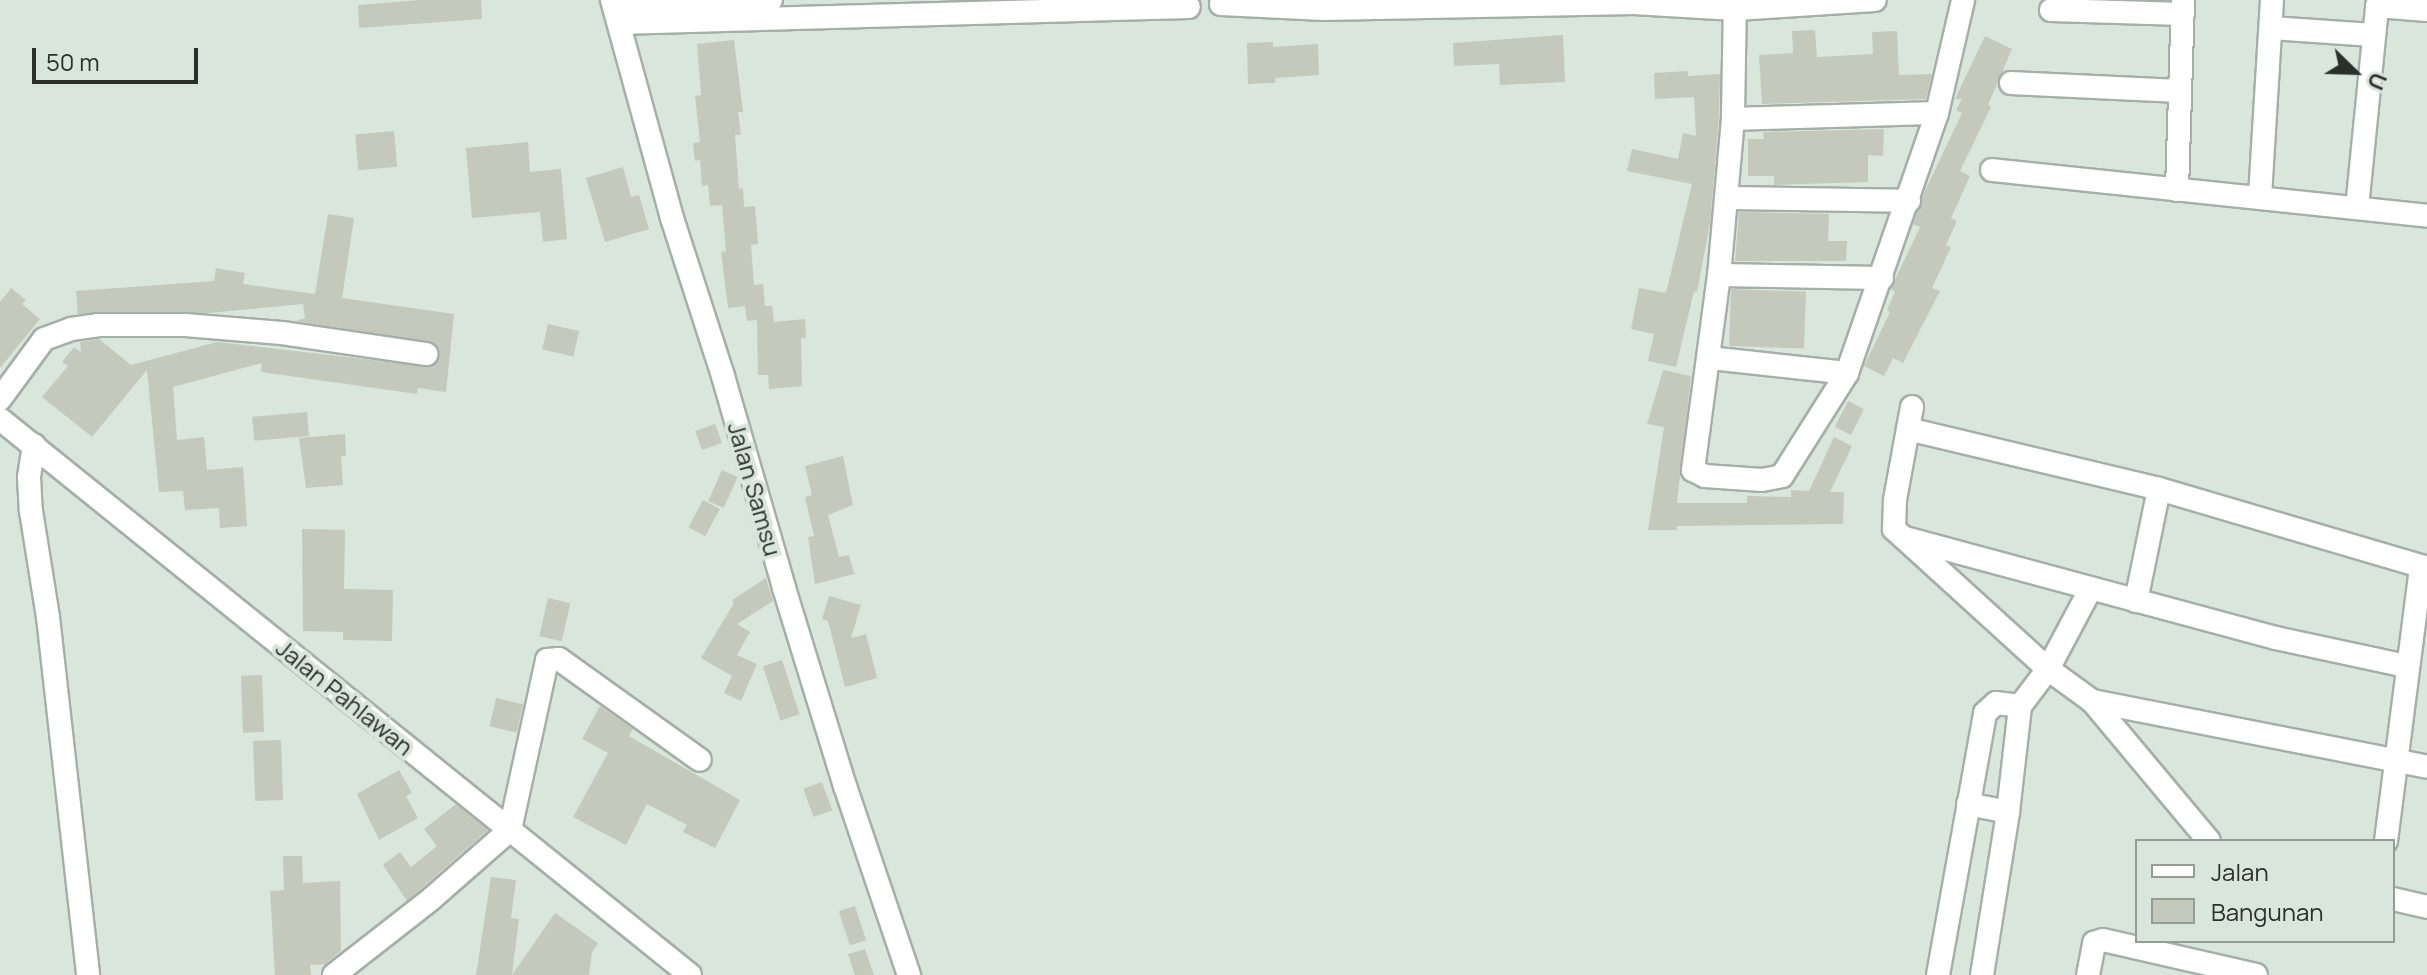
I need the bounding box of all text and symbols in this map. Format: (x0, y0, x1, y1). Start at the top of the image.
scale bar (36, 32, 202, 82)
north arrow (2315, 32, 2395, 112)
text: 50 m (46, 45, 100, 78)
text: U (2360, 68, 2394, 95)
street label: Jalan Samsu (722, 419, 788, 559)
street label: Jalan Pahlawan (271, 633, 419, 761)
legend (2135, 839, 2395, 943)
text: Jalan (2211, 855, 2269, 888)
text: Bangunan (2211, 895, 2324, 928)

